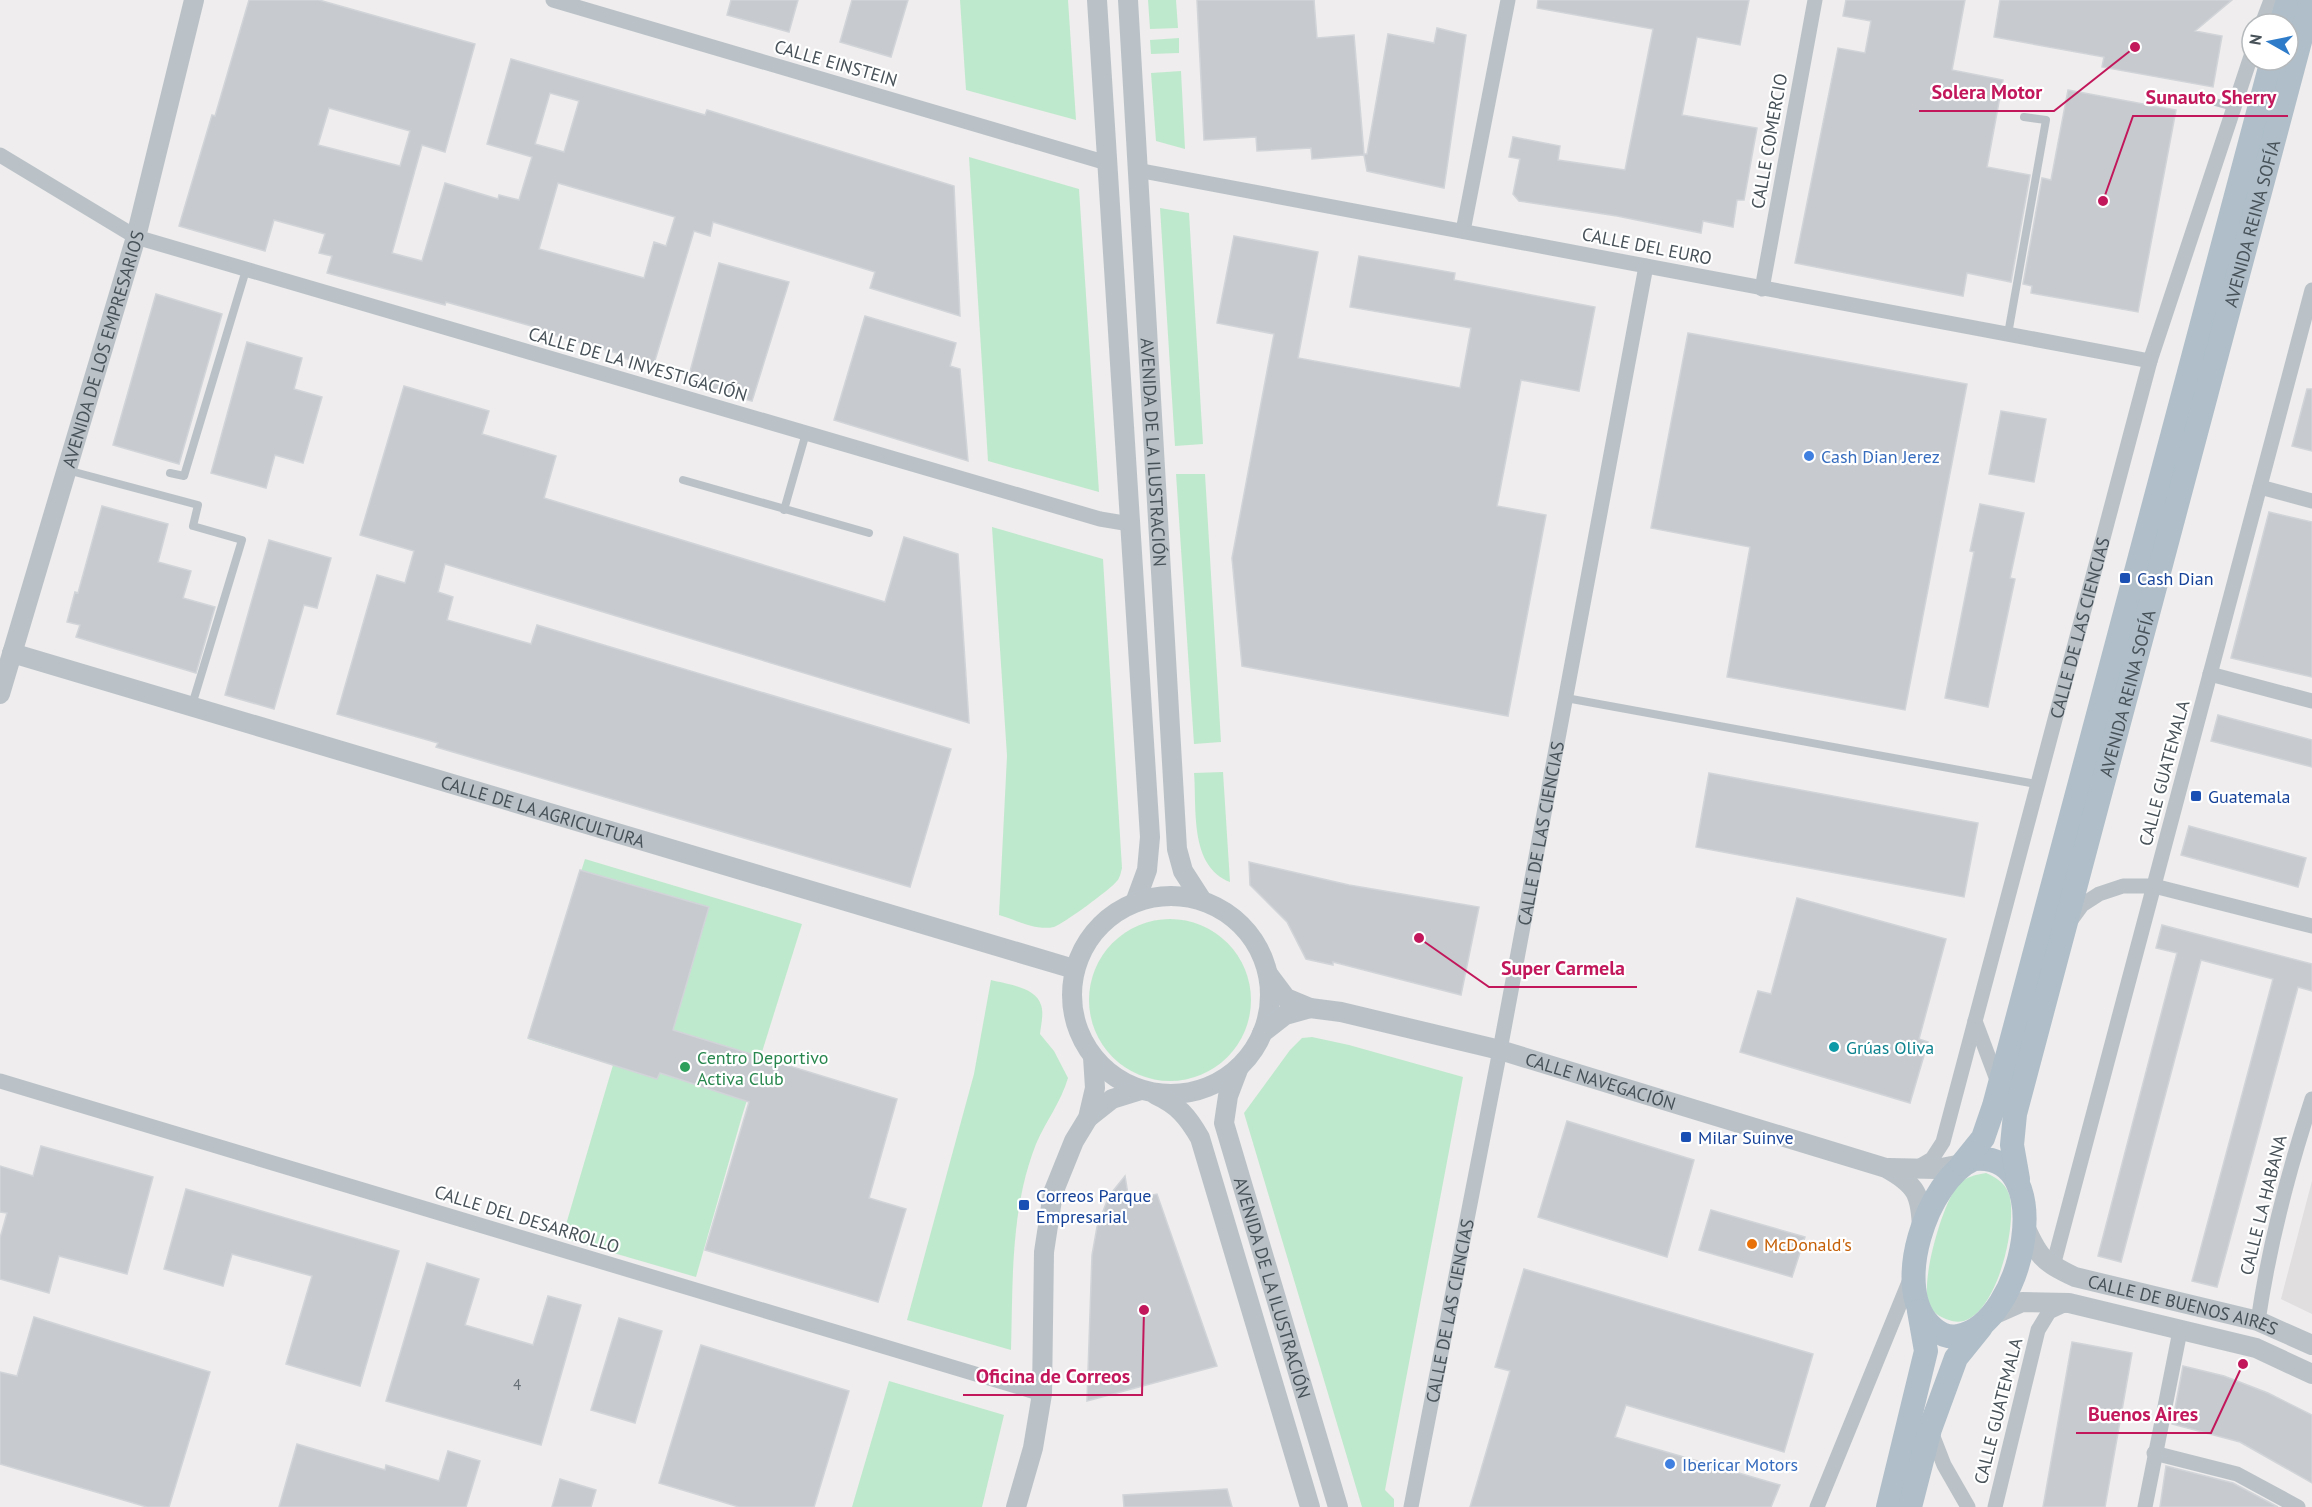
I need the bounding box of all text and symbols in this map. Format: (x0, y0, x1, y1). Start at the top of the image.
north arrow (2240, 12, 2300, 72)
text: N (2244, 33, 2266, 46)
street label: CALLE EINSTEIN (772, 34, 900, 92)
street label: CALLE COMERCIO (1746, 71, 1792, 211)
callout: Solera Motor (1919, 73, 2054, 111)
callout: Sunauto Sherry (2133, 78, 2288, 116)
text: Solera Motor (1932, 79, 2042, 105)
text: Sunauto Sherry (2146, 84, 2277, 110)
street label: AVENIDA REINA SOFÍA (2218, 137, 2285, 310)
street label: CALLE DEL EURO (1580, 222, 1714, 270)
street label: AVENIDA DE LOS EMPRESARIOS (57, 228, 149, 470)
street label: CALLE DE LA INVESTIGACIÓN (526, 322, 750, 406)
street label: AVENIDA DE LA ILUSTRACIÓN (1136, 337, 1172, 567)
place label: Cash Dian Jerez (1821, 445, 1940, 468)
marker: Cash Dian Jerez (1802, 449, 1816, 463)
street label: CALLE DE LAS CIENCIAS (2044, 534, 2114, 721)
place label: Cash Dian (2137, 567, 2214, 590)
marker: Cash Dian (2118, 571, 2132, 585)
street label: AVENIDA REINA SOFÍA (2094, 607, 2160, 779)
street label: CALLE GUATEMALA (2134, 697, 2195, 848)
street label: CALLE DE LAS CIENCIAS (1512, 739, 1569, 927)
street label: CALLE DE LA AGRICULTURA (438, 770, 648, 852)
place label: Guatemala (2208, 785, 2290, 808)
marker: Guatemala (2189, 789, 2203, 803)
callout: Super Carmela (1489, 949, 1637, 987)
text: Super Carmela (1501, 955, 1625, 981)
place label: Grúas Oliva (1846, 1036, 1934, 1059)
marker: Grúas Oliva (1827, 1040, 1841, 1054)
place label: Centro Deportivo Activa Club (697, 1046, 828, 1090)
street label: CALLE NAVEGACIÓN (1523, 1047, 1679, 1115)
marker: Centro Deportivo Activa Club (678, 1060, 692, 1074)
place label: Milar Suinve (1698, 1126, 1794, 1149)
marker: Milar Suinve (1679, 1130, 1693, 1144)
street label: CALLE LA HABANA (2234, 1132, 2292, 1277)
street label: AVENIDA DE LA ILUSTRACIÓN (1229, 1174, 1317, 1401)
street label: CALLE DEL DESARROLLO (432, 1180, 622, 1258)
place label: Correos Parque Empresarial (1036, 1184, 1152, 1228)
marker: Correos Parque Empresarial (1017, 1198, 1031, 1212)
street label: CALLE DE LAS CIENCIAS (1420, 1217, 1478, 1405)
place label: McDonald's (1764, 1233, 1852, 1256)
marker: McDonald's (1745, 1237, 1759, 1251)
street label: CALLE DE BUENOS AIRES (2086, 1269, 2282, 1340)
street label: CALLE GUATEMALA (1969, 1335, 2027, 1486)
callout: Oficina de Correos (963, 1357, 1142, 1395)
text: Oficina de Correos (976, 1363, 1130, 1389)
house number: 4 (513, 1375, 521, 1394)
callout: Buenos Aires (2076, 1395, 2211, 1433)
text: Buenos Aires (2088, 1401, 2198, 1427)
place label: Ibericar Motors (1682, 1453, 1798, 1476)
marker: Ibericar Motors (1663, 1457, 1677, 1471)

